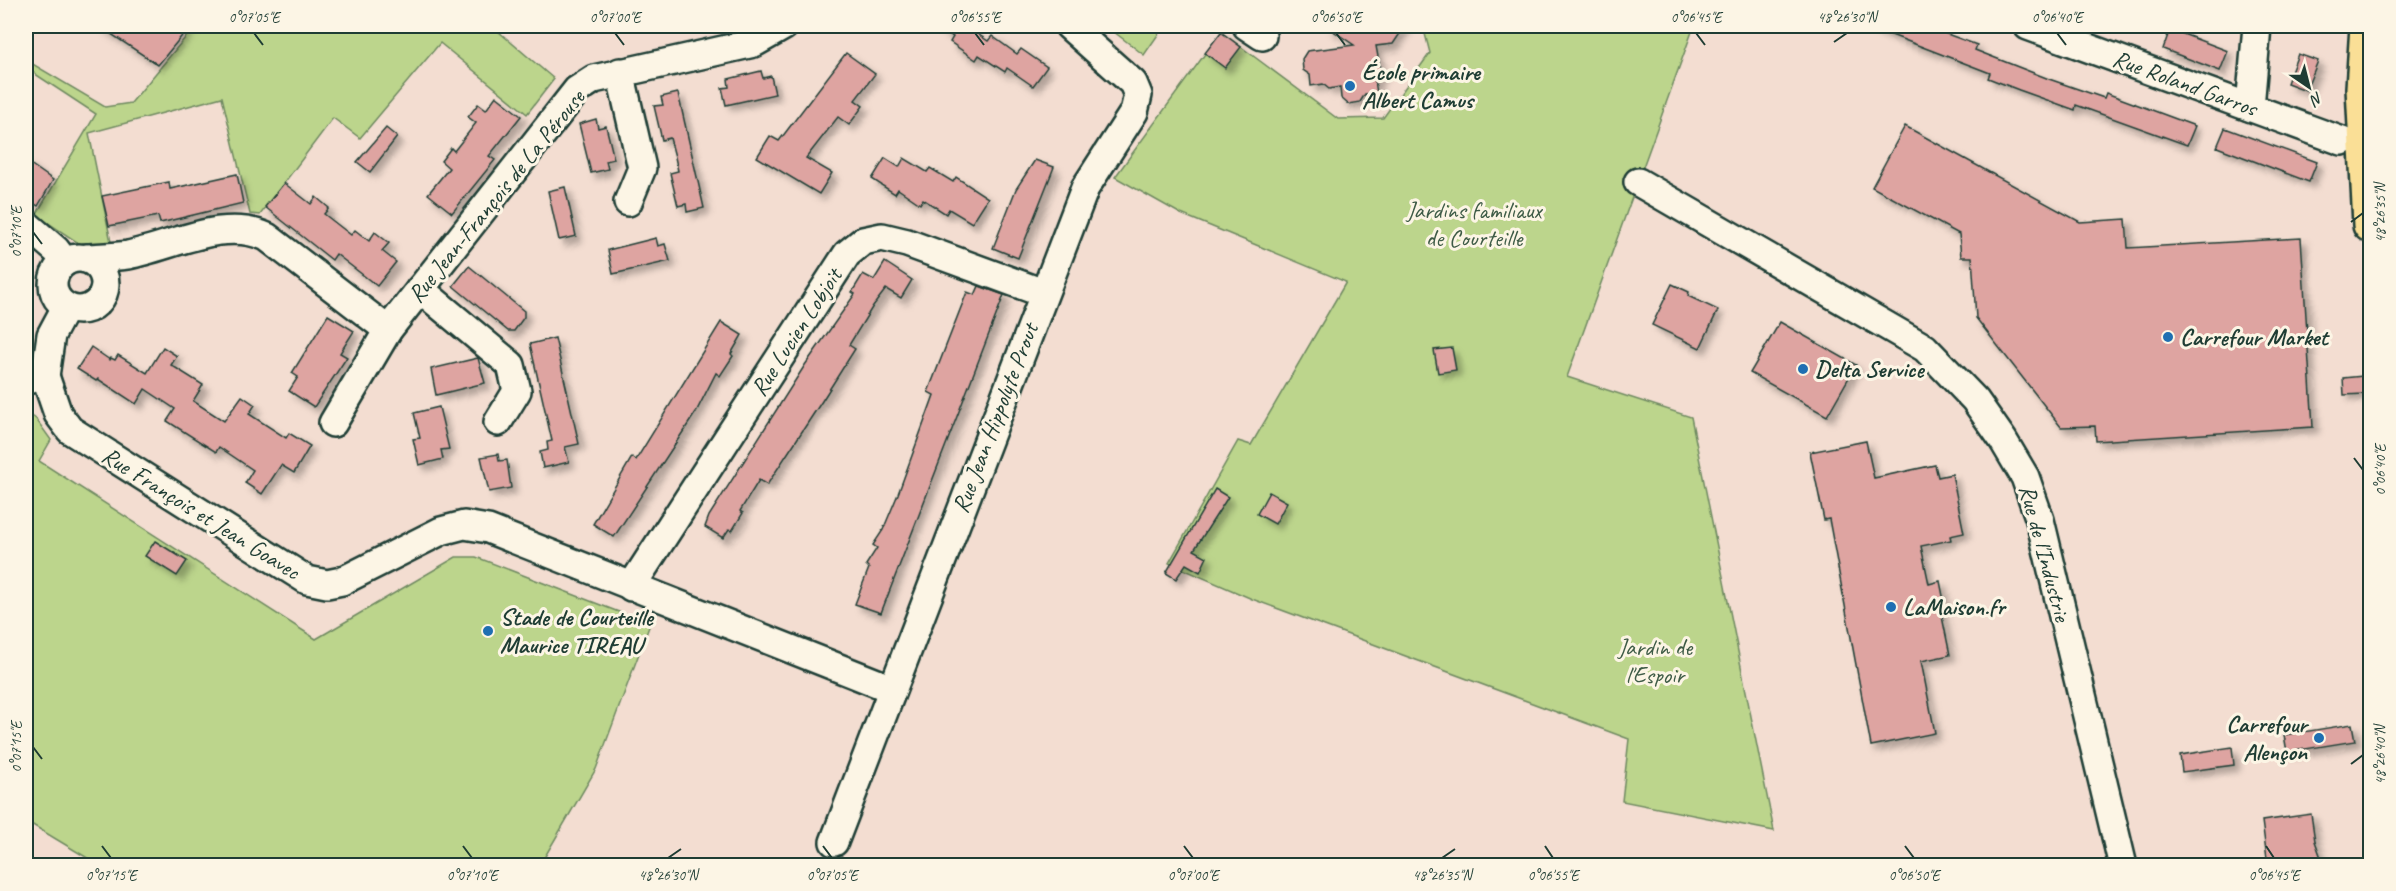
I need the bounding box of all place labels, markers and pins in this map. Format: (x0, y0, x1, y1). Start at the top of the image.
place label: École primaire Albert Camus (1362, 57, 1482, 115)
marker: École primaire Albert Camus (1343, 79, 1357, 93)
place label: Carrefour Market (2180, 322, 2331, 352)
marker: Carrefour Market (2161, 330, 2175, 344)
place label: Delta Service (1815, 354, 1926, 384)
marker: Delta Service (1796, 362, 1810, 376)
place label: LaMaison.fr (1903, 592, 2007, 622)
marker: LaMaison.fr (1884, 600, 1898, 614)
place label: Stade de Courteille Maurice TIREAU (500, 602, 655, 660)
marker: Stade de Courteille Maurice TIREAU (481, 624, 495, 638)
place label: Carrefour Alençon (2226, 709, 2309, 767)
marker: Carrefour Alençon (2312, 731, 2326, 745)

